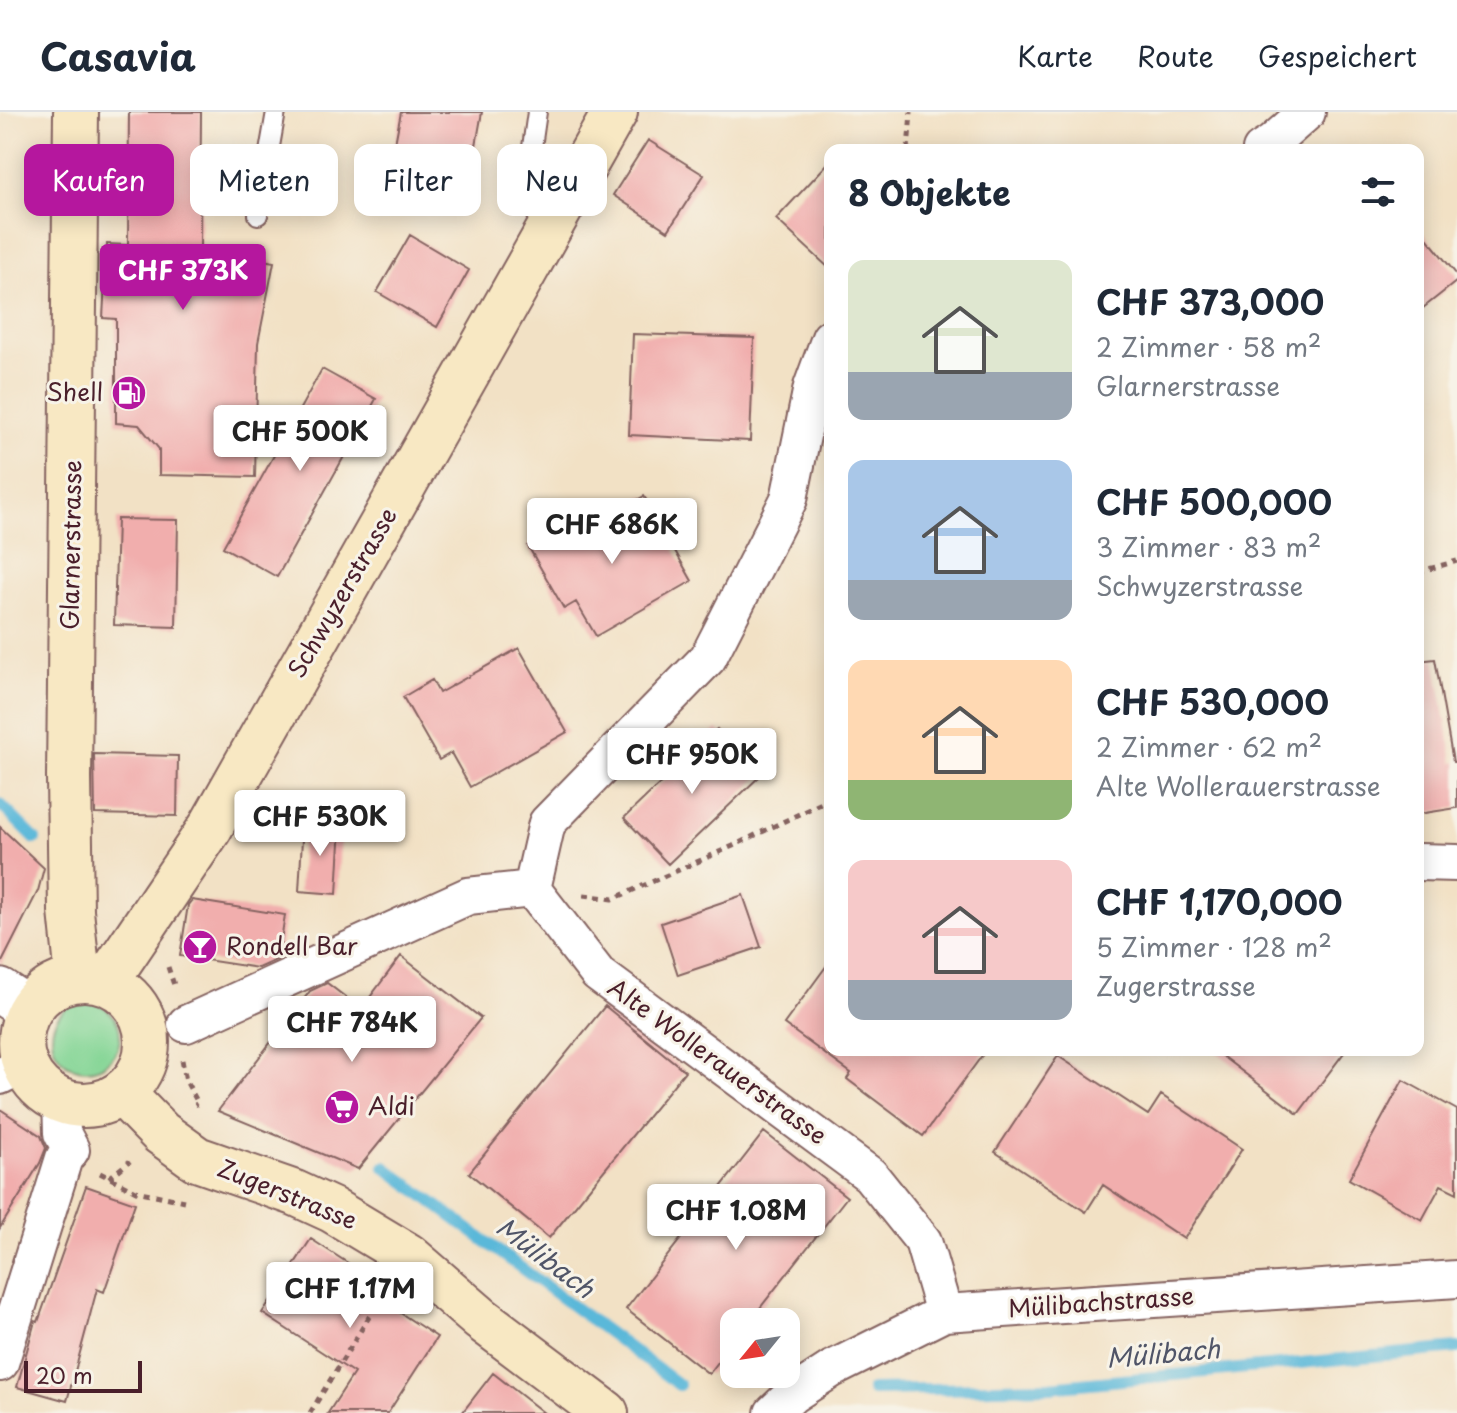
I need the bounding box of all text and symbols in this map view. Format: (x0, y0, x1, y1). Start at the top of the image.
text: Casavia (40, 27, 196, 84)
text: Karte (1017, 34, 1093, 77)
text: Route (1137, 34, 1214, 77)
text: Gespeichert (1258, 34, 1417, 77)
chip: Kaufen (24, 144, 174, 216)
chip: Mieten (190, 144, 338, 216)
chip: Filter (354, 144, 481, 216)
chip: Neu (497, 144, 607, 216)
text: 8 Objekte (848, 166, 1011, 218)
icon: filters (1356, 170, 1400, 214)
pin: CHF 373K (100, 244, 266, 312)
text: CHF 373K (118, 250, 248, 289)
text: CHF 373,000 (1096, 275, 1324, 327)
icon: home (912, 292, 1008, 388)
text: 2 Zimmer · 58 m² (1096, 327, 1321, 366)
text: Glarnerstrasse (1096, 366, 1280, 405)
place label: Shell (46, 373, 103, 409)
fuel station icon: Shell (110, 374, 148, 412)
pin: CHF 500K (217, 405, 383, 473)
text: CHF 500K (232, 411, 368, 450)
street label: Glarnerstrasse (51, 460, 89, 630)
text: CHF 500,000 (1096, 475, 1332, 527)
icon: home (912, 492, 1008, 588)
pin: CHF 686K (529, 498, 695, 566)
street label: Schwyzerstrasse (278, 500, 405, 684)
text: CHF 686K (545, 504, 679, 543)
text: 3 Zimmer · 83 m² (1096, 527, 1321, 566)
text: Schwyzerstrasse (1096, 566, 1303, 605)
text: CHF 530,000 (1096, 675, 1329, 727)
icon: home (912, 692, 1008, 788)
text: 2 Zimmer · 62 m² (1096, 727, 1322, 766)
pin: CHF 950K (609, 728, 775, 796)
text: CHF 950K (625, 734, 759, 773)
text: Alte Wollerauerstrasse (1096, 766, 1381, 805)
pin: CHF 530K (237, 790, 403, 858)
text: CHF 530K (252, 796, 388, 835)
text: CHF 1,170,000 (1096, 875, 1343, 927)
icon: home (912, 892, 1008, 988)
place label: Rondell Bar (226, 927, 358, 963)
text: 5 Zimmer · 128 m² (1096, 927, 1332, 966)
bar icon: Rondell Bar (181, 928, 219, 966)
text: Zugerstrasse (1096, 966, 1256, 1005)
street label: Alte Wollerauerstrasse (601, 969, 835, 1152)
pin: CHF 784K (269, 996, 435, 1064)
text: CHF 784K (286, 1002, 418, 1041)
place label: Aldi (368, 1087, 415, 1123)
supermarket icon: Aldi (323, 1088, 361, 1126)
street label: Zugerstrasse (213, 1149, 363, 1237)
pin: CHF 1.08M (644, 1184, 828, 1252)
text: CHF 1.08M (665, 1190, 807, 1229)
water label: Mülibach (489, 1207, 604, 1307)
pin: CHF 1.17M (258, 1262, 442, 1330)
text: CHF 1.17M (284, 1268, 416, 1307)
street label: Mülibachstrasse (1007, 1277, 1195, 1325)
north arrow (720, 1308, 800, 1388)
map controls (720, 1308, 800, 1388)
water label: Mülibach (1104, 1328, 1222, 1377)
scale bar (24, 1357, 142, 1393)
text: 20 m (36, 1358, 93, 1391)

